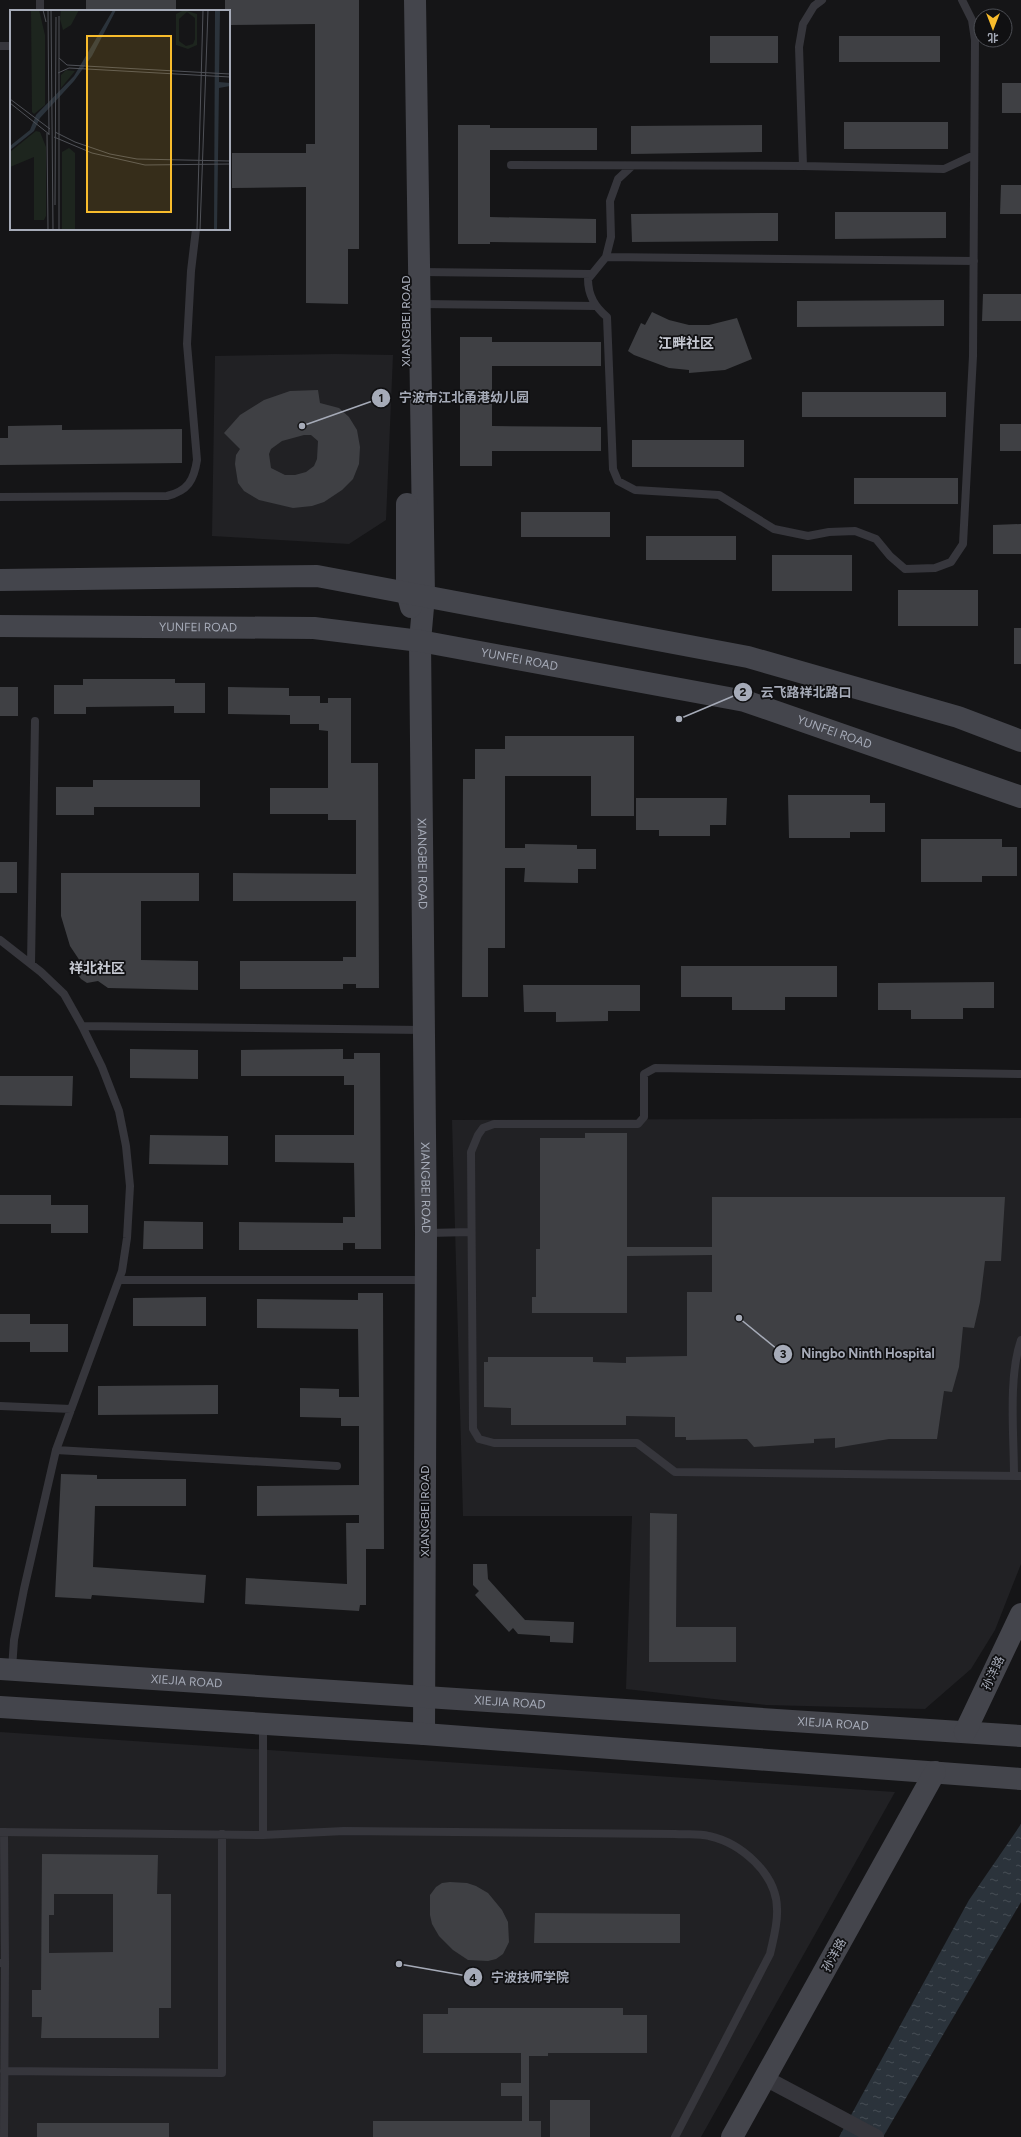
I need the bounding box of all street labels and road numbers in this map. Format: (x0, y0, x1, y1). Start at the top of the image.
street label: XIANGBEI ROAD (399, 275, 413, 367)
street label: YUNFEI ROAD (159, 620, 237, 635)
street label: YUNFEI ROAD (480, 645, 559, 673)
street label: YUNFEI ROAD (795, 713, 874, 752)
street label: XIANGBEI ROAD (415, 818, 430, 909)
street label: XIANGBEI ROAD (418, 1142, 433, 1233)
street label: XIANGBEI ROAD (418, 1465, 432, 1557)
street label: 孙洋路 (979, 1654, 1007, 1692)
street label: XIEJIA ROAD (150, 1672, 223, 1691)
street label: XIEJIA ROAD (474, 1693, 546, 1712)
street label: XIEJIA ROAD (797, 1714, 869, 1733)
street label: 孙洋路 (819, 1936, 849, 1974)

